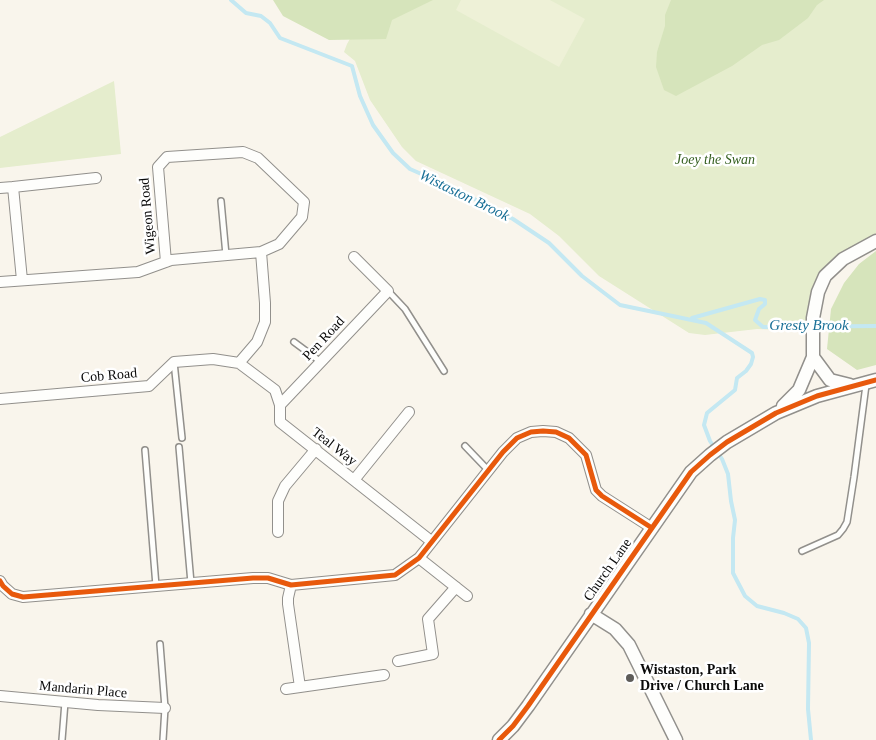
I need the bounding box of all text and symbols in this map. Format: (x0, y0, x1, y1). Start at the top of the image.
park label: Joey the Swan (675, 152, 755, 168)
water label: Wistaston Brook (416, 166, 512, 226)
street label: Wigeon Road (136, 177, 160, 255)
street label: Pen Road (299, 314, 349, 364)
water label: Gresty Brook (769, 317, 849, 335)
street label: Cob Road (80, 365, 138, 387)
street label: Teal Way (308, 424, 360, 470)
street label: Church Lane (580, 535, 636, 605)
place label: Wistaston, Park Drive / Church Lane (640, 662, 764, 694)
marker: Wistaston, Park Drive / Church Lane (624, 672, 636, 684)
street label: Mandarin Place (38, 678, 128, 702)

